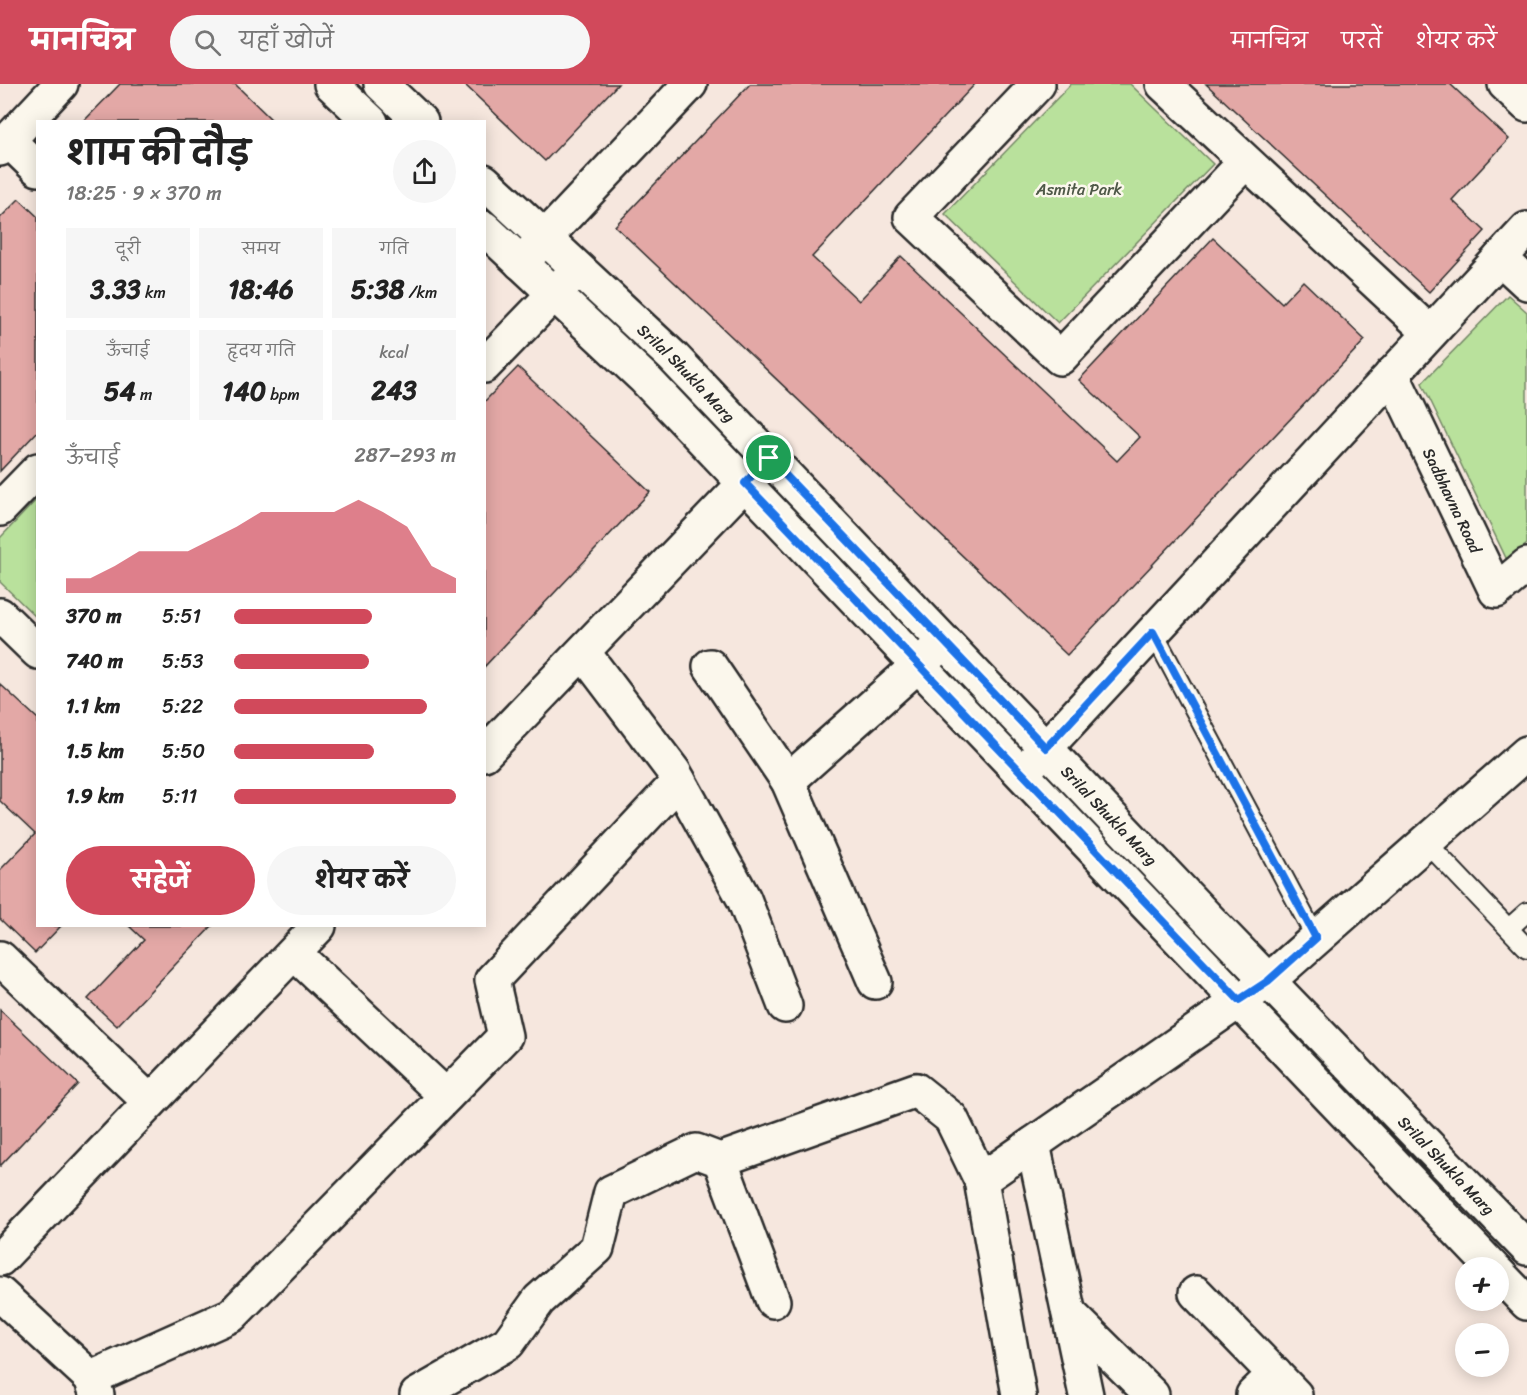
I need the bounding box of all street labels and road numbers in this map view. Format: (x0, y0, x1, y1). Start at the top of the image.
street label: Srilal Shukla Marg (630, 316, 742, 430)
street label: Sadbhavna Road (1414, 443, 1490, 560)
street label: Srilal Shukla Marg (1054, 758, 1165, 873)
street label: Srilal Shukla Marg (1391, 1108, 1502, 1222)

